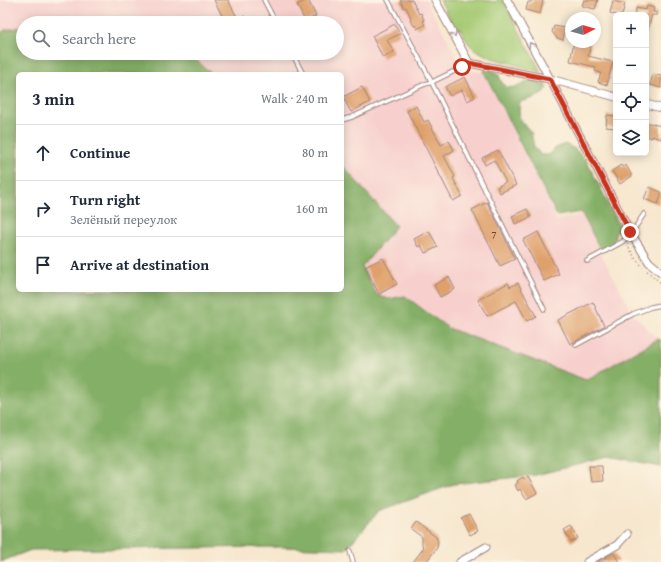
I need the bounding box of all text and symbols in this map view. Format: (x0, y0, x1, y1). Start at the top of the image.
north arrow (565, 12, 601, 48)
map controls (613, 12, 649, 156)
button: + (613, 12, 649, 48)
search box (16, 16, 344, 60)
icon: search (30, 27, 52, 49)
text: Search here (62, 28, 136, 49)
one-way arrow (449, 30, 456, 37)
one-way arrow (529, 42, 536, 49)
button: − (613, 48, 649, 84)
route start (453, 58, 471, 76)
button: locate (613, 84, 649, 120)
text: 3 min (32, 86, 74, 111)
text: Walk · 240 m (261, 89, 328, 108)
button: layers (613, 120, 649, 156)
icon: ahead (32, 142, 54, 164)
text: Continue (70, 142, 131, 163)
text: 80 m (302, 143, 328, 162)
text: Turn right (70, 189, 141, 210)
icon: right (32, 198, 54, 220)
text: 160 m (296, 199, 328, 218)
text: Зелёный переулок (70, 210, 177, 229)
route end (621, 223, 639, 241)
house number: 7 (491, 226, 497, 242)
icon: arrive (32, 254, 54, 276)
text: Arrive at destination (70, 254, 209, 275)

